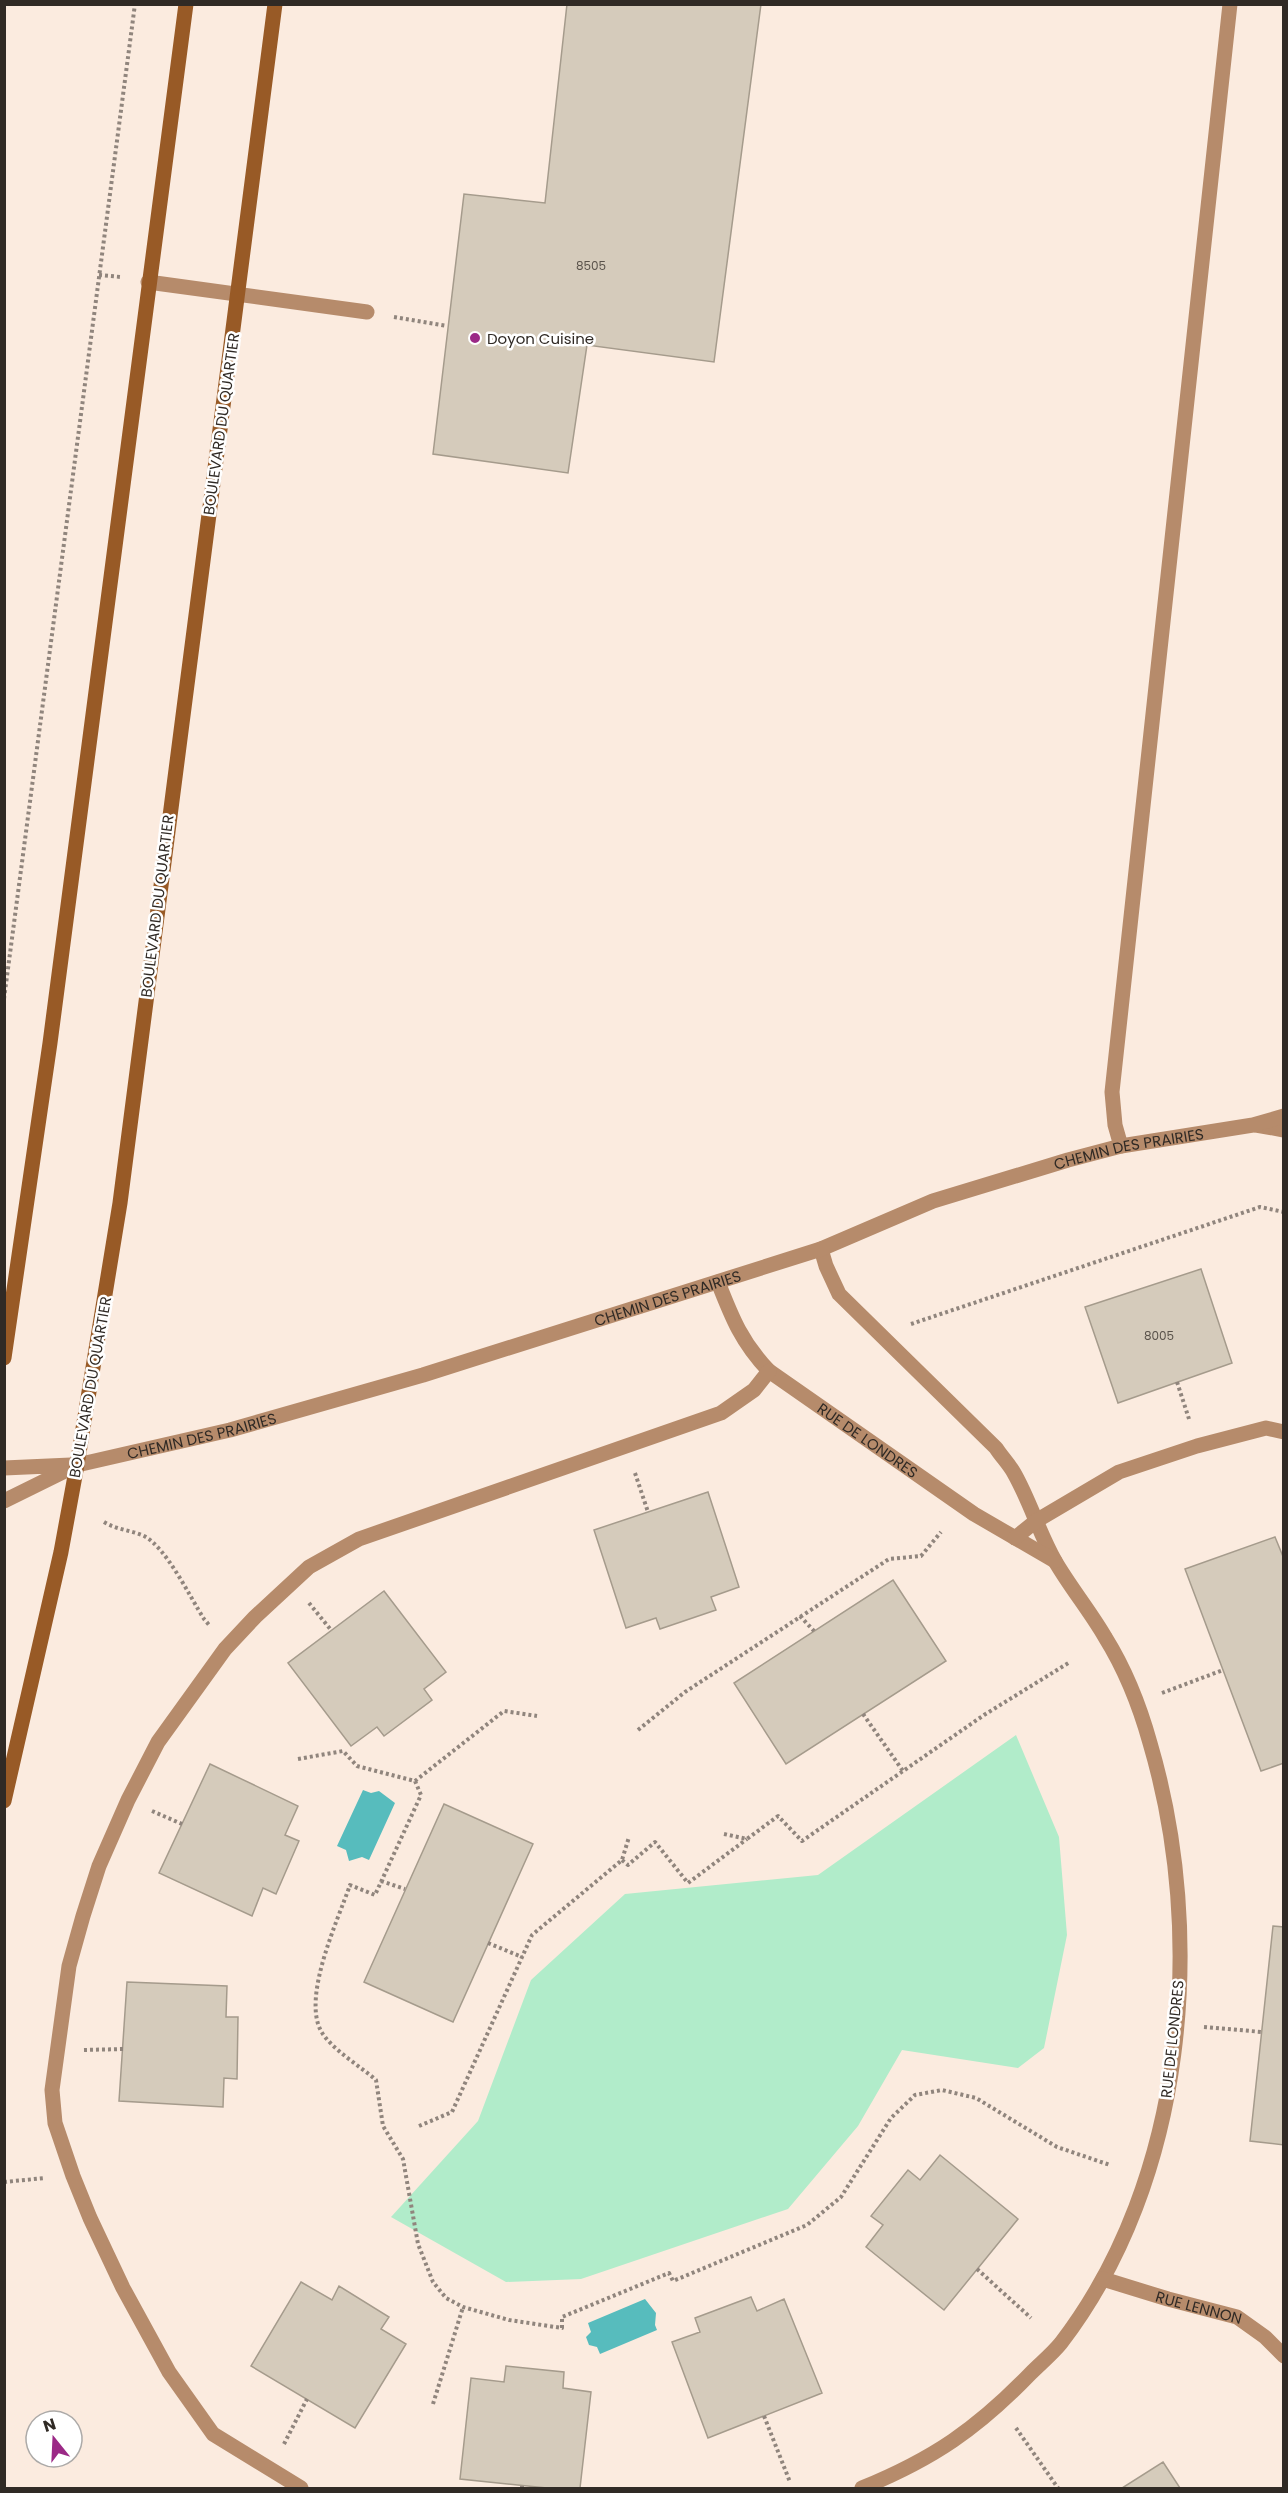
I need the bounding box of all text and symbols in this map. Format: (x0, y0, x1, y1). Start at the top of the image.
house number: 8505 (576, 257, 606, 274)
place label: Doyon Cuisine (487, 328, 594, 349)
marker: Doyon Cuisine (468, 331, 482, 345)
street label: BOULEVARD DU QUARTIER (198, 332, 244, 516)
street label: BOULEVARD DU QUARTIER (135, 814, 179, 998)
street label: CHEMIN DES PRAIRIES (1051, 1122, 1205, 1174)
street label: CHEMIN DES PRAIRIES (591, 1265, 744, 1331)
street label: BOULEVARD DU QUARTIER (64, 1295, 116, 1479)
house number: 8005 (1144, 1327, 1174, 1344)
street label: RUE DE LONDRES (813, 1398, 922, 1482)
street label: CHEMIN DES PRAIRIES (125, 1407, 279, 1464)
street label: RUE DE LONDRES (1155, 1979, 1189, 2099)
street label: RUE LENNON (1153, 2285, 1244, 2328)
north arrow (24, 2409, 84, 2469)
text: N (40, 2412, 59, 2438)

